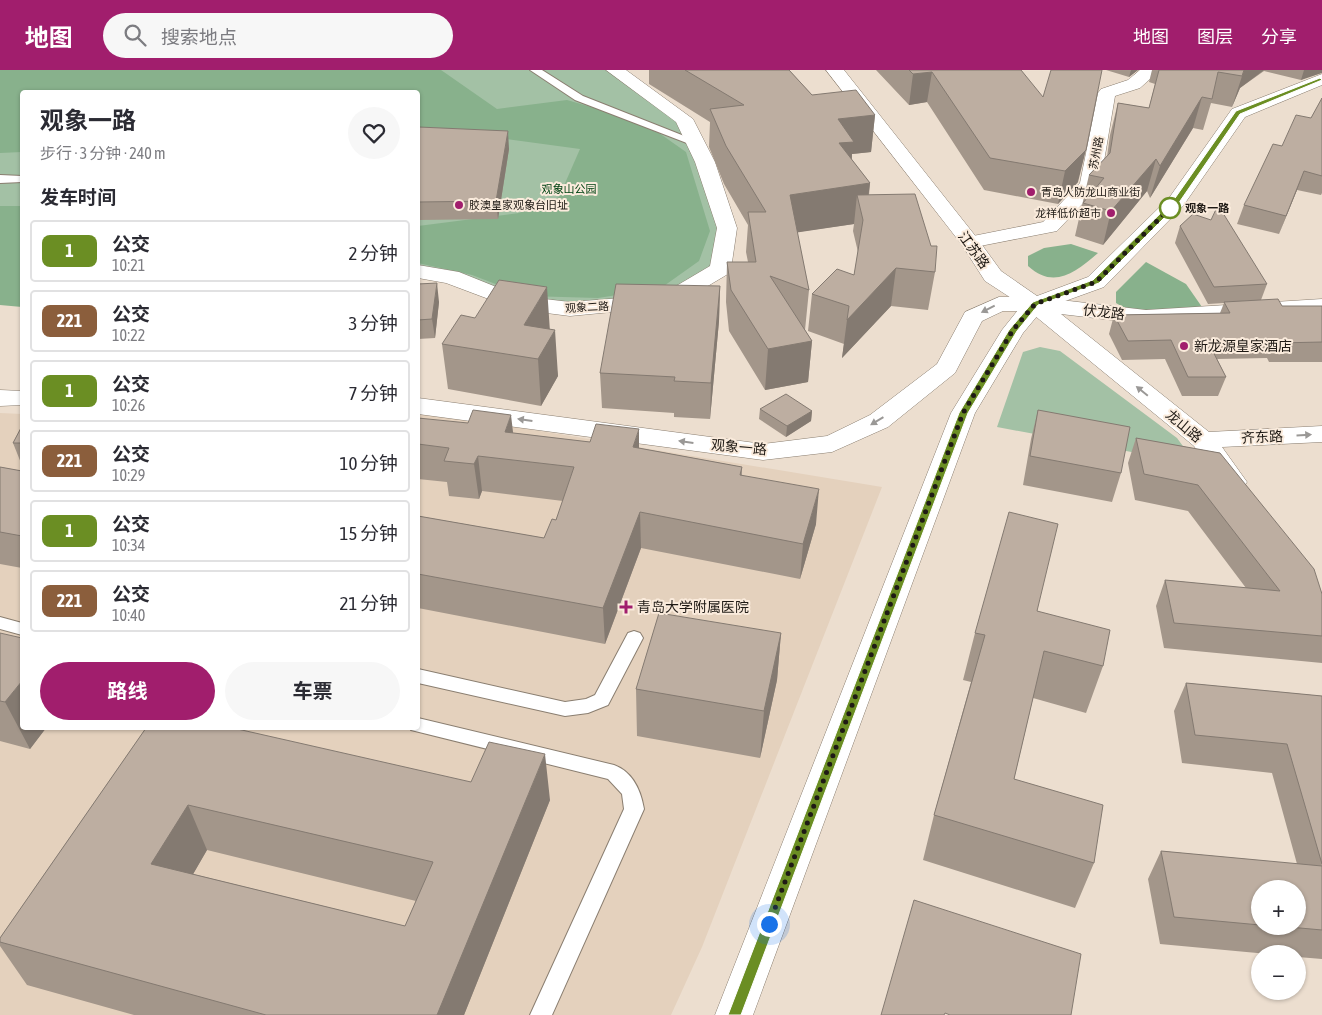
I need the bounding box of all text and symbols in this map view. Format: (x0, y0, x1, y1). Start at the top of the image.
search box (103, 13, 453, 58)
icon: search (121, 21, 149, 49)
text: 地图 (25, 24, 73, 51)
text: 搜索地点 (161, 26, 237, 48)
text: 地图 (1133, 26, 1169, 47)
text: 图层 (1197, 26, 1233, 47)
text: 分享 (1261, 26, 1297, 47)
text: 观象一路 (40, 107, 136, 134)
button: heart (348, 107, 400, 159)
street label: 苏州路 (1087, 136, 1105, 170)
text: 步行 · 3 分钟 · 240 m (40, 144, 166, 162)
park label: 观象山公园 (542, 183, 597, 195)
text: 发车时间 (40, 186, 116, 208)
marker: 青岛人防龙山商业街 (1025, 186, 1037, 198)
place label: 青岛人防龙山商业街 (1041, 186, 1140, 198)
marker: 观象一路 (1159, 197, 1181, 219)
marker: 胶澳皇家观象台旧址 (453, 199, 465, 211)
place label: 胶澳皇家观象台旧址 (469, 199, 568, 211)
place label: 观象一路 (1185, 202, 1230, 214)
place label: 龙祥低价超市 (1035, 207, 1101, 219)
marker: 龙祥低价超市 (1105, 207, 1117, 219)
street label: 江苏路 (955, 228, 993, 272)
text: 公交 (112, 233, 150, 255)
text: 1 (65, 240, 74, 261)
text: 2 分钟 (348, 242, 398, 264)
text: 10:21 (112, 256, 145, 274)
street label: 观象二路 (565, 300, 609, 314)
street label: 伏龙路 (1082, 302, 1126, 322)
text: 公交 (112, 303, 150, 325)
one-way arrow (981, 305, 995, 313)
text: 221 (57, 310, 82, 331)
text: 3 分钟 (348, 312, 398, 334)
text: 10:22 (112, 326, 145, 344)
place label: 新龙源皇家酒店 (1194, 338, 1292, 354)
marker: 新龙源皇家酒店 (1178, 340, 1190, 352)
text: 公交 (112, 373, 150, 395)
text: 1 (65, 380, 74, 401)
text: 7 分钟 (348, 382, 398, 404)
one-way arrow (1136, 386, 1149, 397)
text: 10:26 (112, 396, 145, 414)
street label: 龙山路 (1163, 406, 1205, 446)
one-way arrow (517, 416, 533, 424)
one-way arrow (870, 417, 883, 426)
street label: 齐东路 (1241, 428, 1283, 446)
one-way arrow (1296, 430, 1312, 438)
one-way arrow (678, 437, 694, 445)
street label: 观象一路 (710, 437, 768, 457)
text: 公交 (112, 443, 150, 465)
text: 221 (57, 450, 82, 471)
text: 10 分钟 (340, 452, 398, 474)
text: 10:29 (112, 466, 145, 484)
text: 公交 (112, 513, 150, 535)
text: 1 (65, 520, 74, 541)
text: 15 分钟 (340, 522, 398, 544)
text: 10:34 (112, 536, 145, 554)
text: 公交 (112, 583, 150, 605)
text: 221 (57, 590, 82, 611)
text: 21 分钟 (340, 592, 398, 614)
place label: 青岛大学附属医院 (637, 599, 749, 615)
marker: 青岛大学附属医院 (619, 600, 633, 614)
text: 10:40 (112, 606, 145, 624)
button: 路线 (40, 662, 215, 720)
button: 车票 (225, 662, 400, 720)
map controls (1251, 880, 1306, 1000)
button: + (1251, 880, 1306, 935)
your location (757, 912, 782, 937)
button: − (1251, 945, 1306, 1000)

